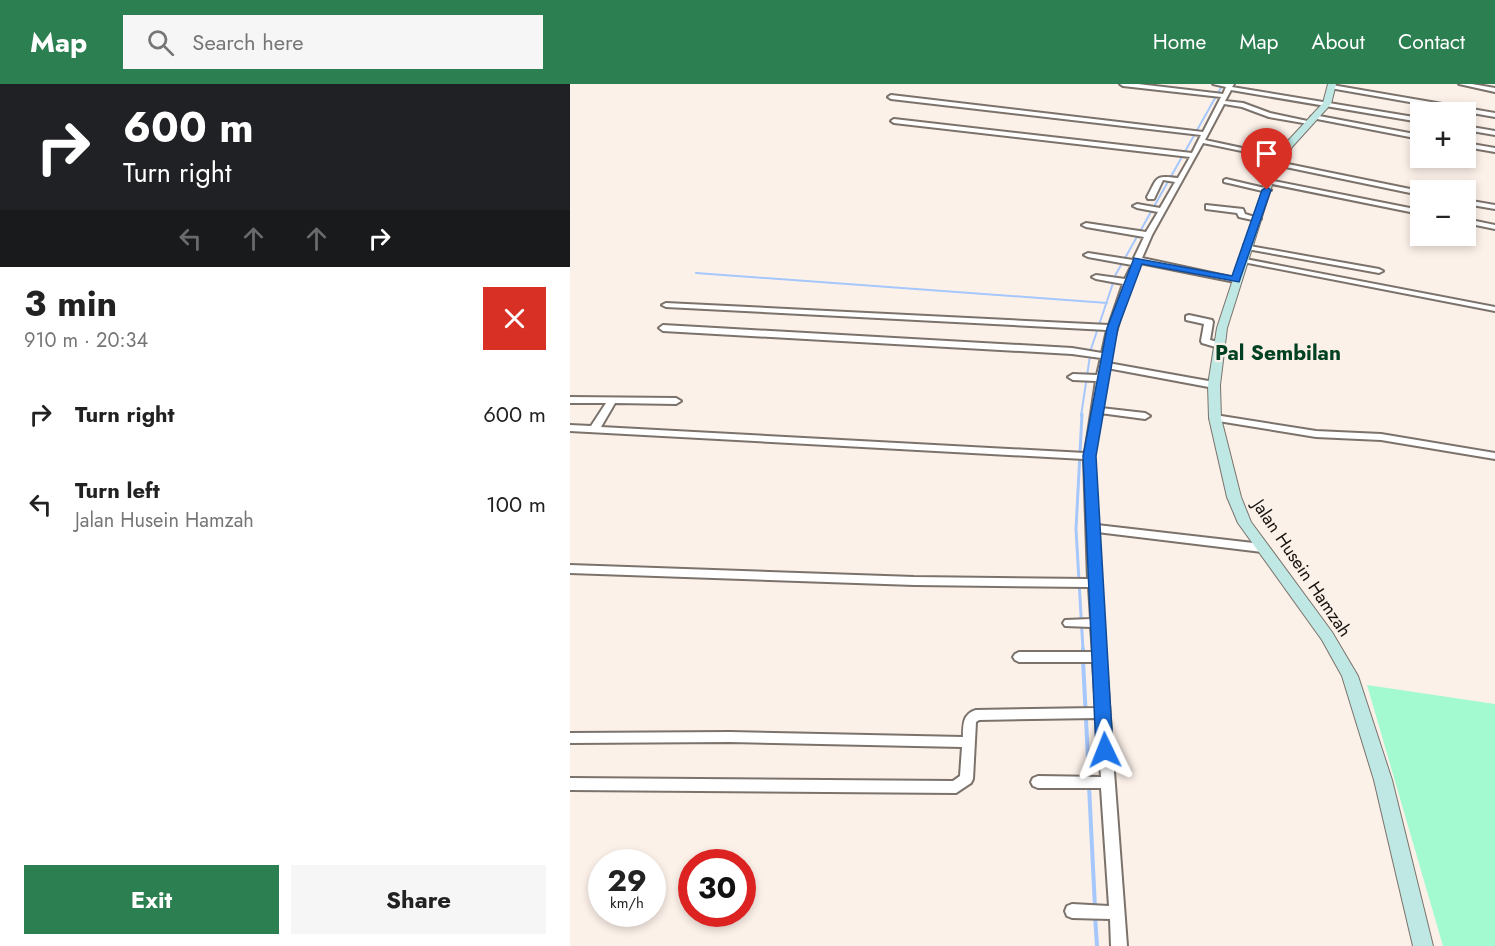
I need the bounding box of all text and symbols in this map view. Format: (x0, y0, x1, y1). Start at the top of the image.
search box (123, 15, 543, 69)
text: Map (30, 22, 87, 63)
icon: search (144, 26, 177, 59)
text: Search here (192, 26, 304, 58)
text: Home (1153, 27, 1206, 57)
text: Map (1239, 27, 1279, 57)
text: About (1312, 27, 1365, 57)
text: Contact (1398, 27, 1465, 57)
text: 600 m (123, 97, 254, 158)
map controls (1410, 102, 1476, 246)
button: + (1410, 102, 1476, 168)
icon: right (24, 108, 102, 186)
pin (1241, 128, 1292, 190)
icon: arrive (1250, 137, 1283, 170)
text: Turn right (123, 153, 231, 192)
button: − (1410, 180, 1476, 246)
icon: left (174, 222, 207, 255)
icon: ahead (237, 222, 270, 255)
icon: ahead (300, 222, 333, 255)
icon: right (363, 222, 396, 255)
text: 3 min (24, 277, 117, 329)
button: close (483, 287, 546, 350)
text: 910 m · 20:34 (24, 326, 148, 355)
district label: Pal Sembilan (1215, 338, 1341, 368)
icon: right (24, 398, 57, 431)
text: Turn right (75, 398, 175, 430)
text: 600 m (483, 398, 546, 430)
text: Turn left (75, 474, 160, 506)
icon: left (24, 488, 57, 521)
text: 100 m (486, 488, 546, 520)
street label: Jalan Husein Hamzah (1245, 492, 1358, 642)
text: Jalan Husein Hamzah (75, 506, 254, 535)
position arrow (1073, 718, 1137, 782)
speed limit sign: 30 (678, 849, 756, 927)
text: 29 (607, 859, 647, 902)
button: Exit (24, 865, 279, 934)
button: Share (291, 865, 546, 934)
text: km/h (610, 892, 644, 914)

